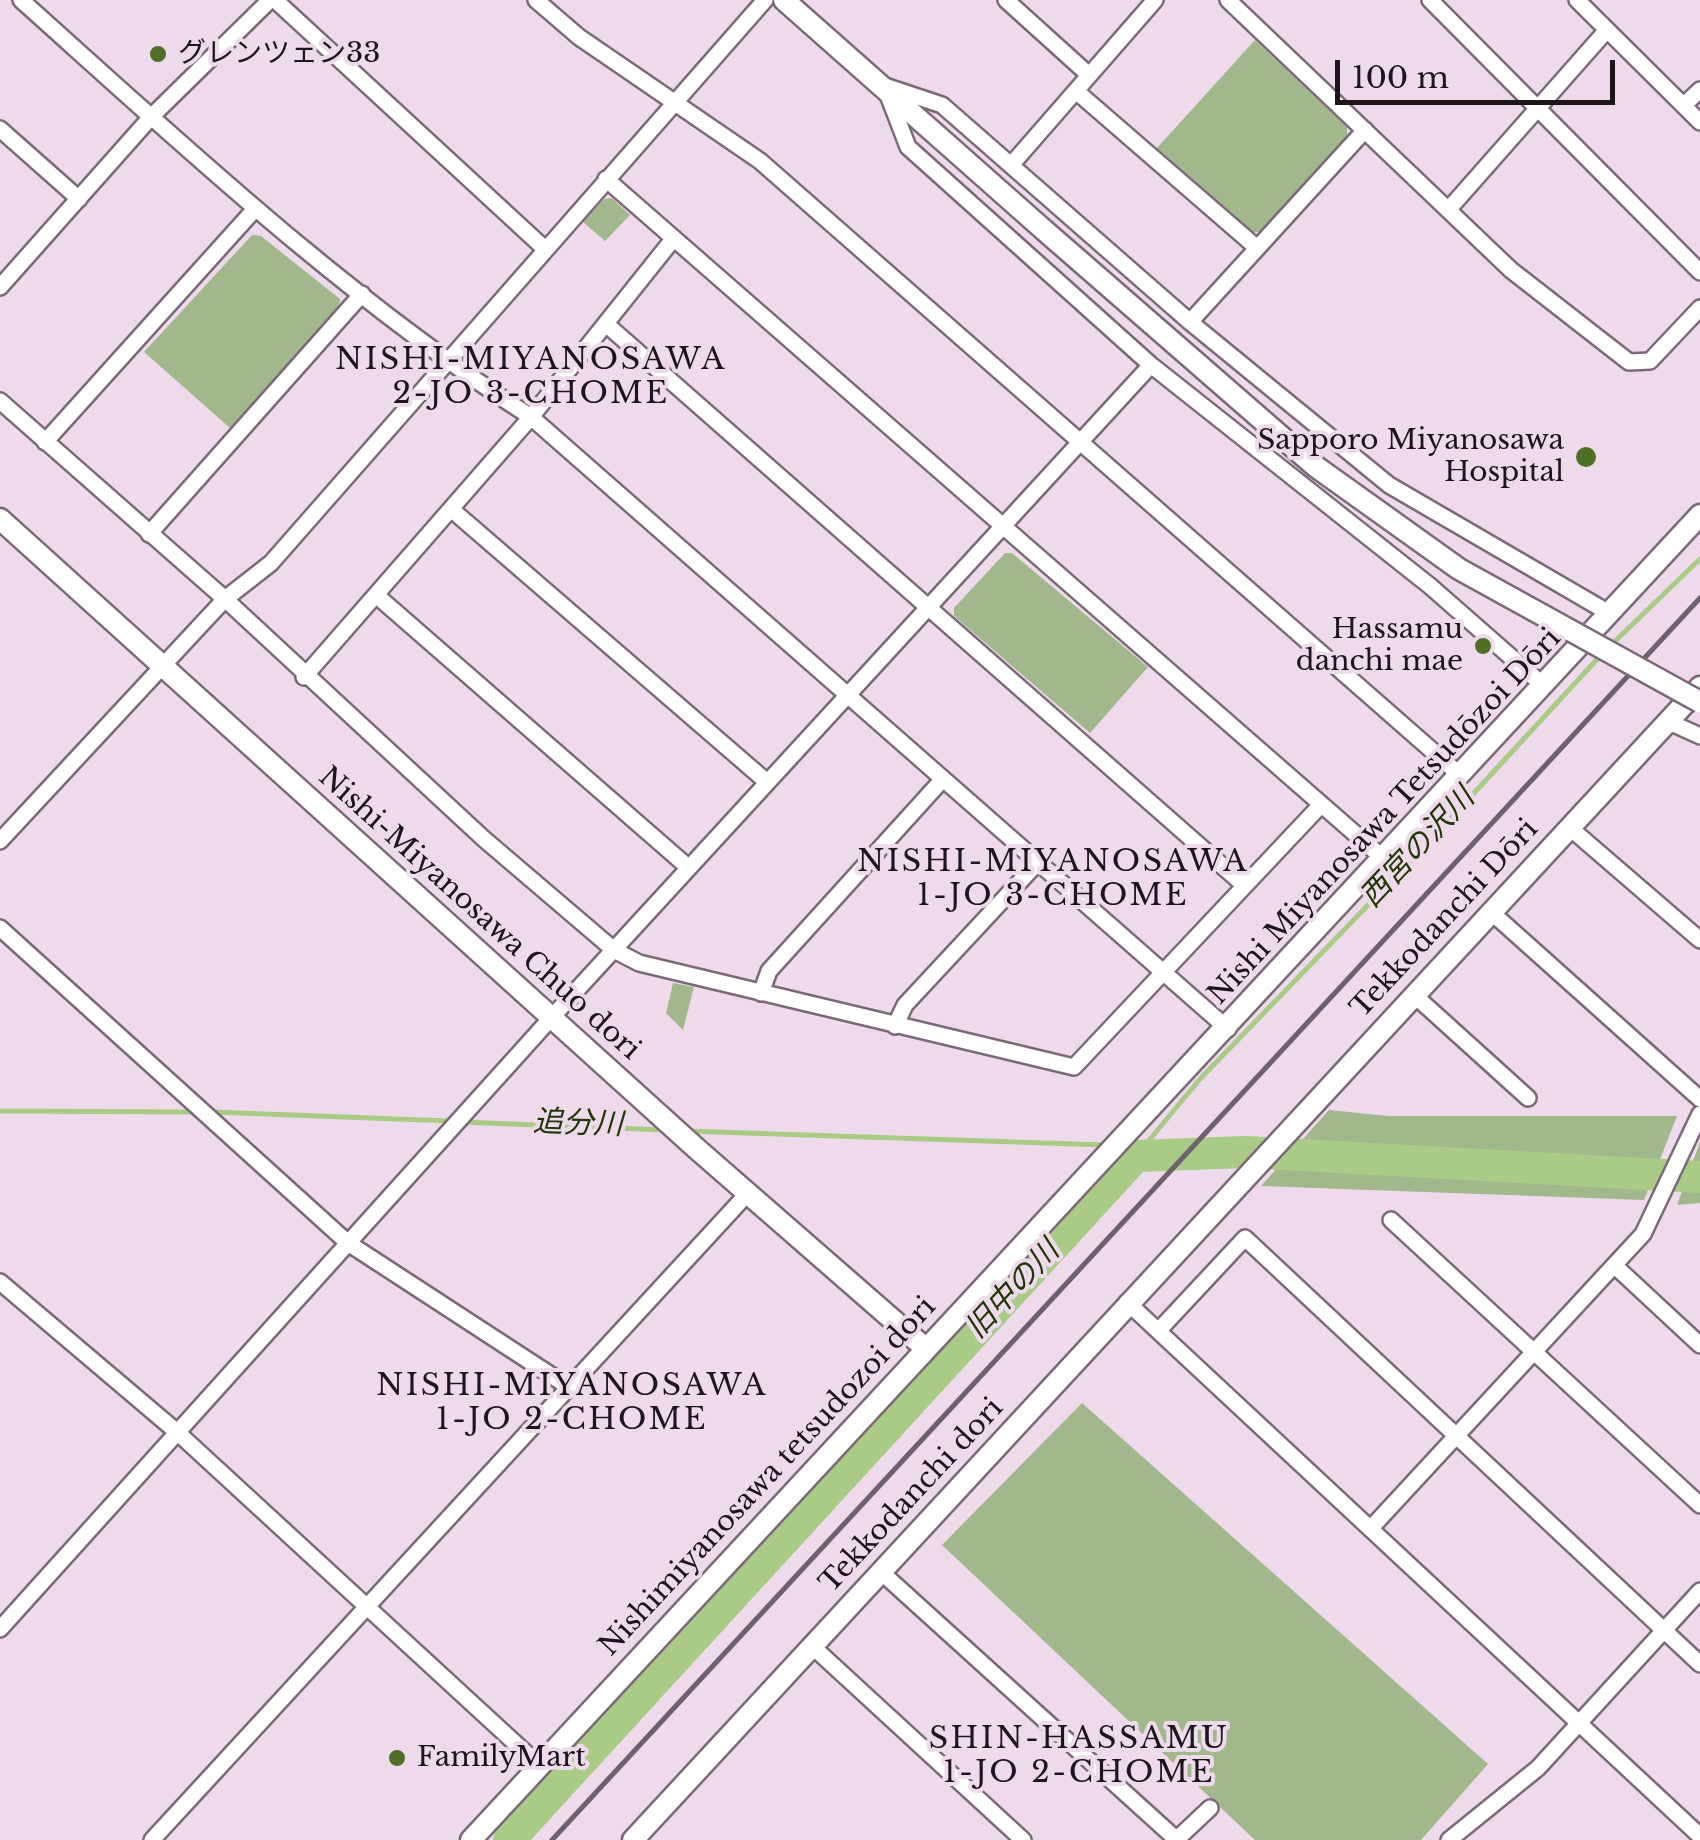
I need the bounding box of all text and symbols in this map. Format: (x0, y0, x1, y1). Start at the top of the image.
place label: グレンツェン33 (178, 37, 380, 71)
scale bar (1340, 40, 1620, 102)
marker: グレンツェン33 (147, 43, 169, 65)
text: 100 m (1352, 59, 1449, 96)
district label: NISHI-MIYANOSAWA 2-JO 3-CHOME (335, 343, 727, 414)
place label: Sapporo Miyanosawa Hospital (1257, 424, 1564, 490)
marker: Sapporo Miyanosawa Hospital (1573, 444, 1599, 470)
place label: Hassamu danchi mae (1296, 613, 1463, 679)
street label: Nishi Miyanosawa Tetsudōzoi Dōri (1202, 622, 1568, 1012)
marker: Hassamu danchi mae (1472, 635, 1494, 657)
street label: Nishi-Miyanosawa Chuo dori (311, 761, 647, 1067)
water label: 西宮の沢川 (1354, 781, 1482, 915)
street label: Tekkodanchi Dōri (1344, 813, 1546, 1025)
district label: NISHI-MIYANOSAWA 1-JO 3-CHOME (857, 845, 1249, 916)
water label: 追分川 (532, 1104, 624, 1144)
water label: 旧中の川 (959, 1234, 1067, 1346)
street label: Nishimiyanosawa tetsudozoi dori (593, 1291, 943, 1663)
district label: NISHI-MIYANOSAWA 1-JO 2-CHOME (376, 1369, 768, 1440)
street label: Tekkodanchi dori (813, 1392, 1011, 1600)
district label: SHIN-HASSAMU 1-JO 2-CHOME (929, 1722, 1229, 1792)
place label: FamilyMart (417, 1741, 586, 1775)
marker: FamilyMart (386, 1747, 408, 1769)

